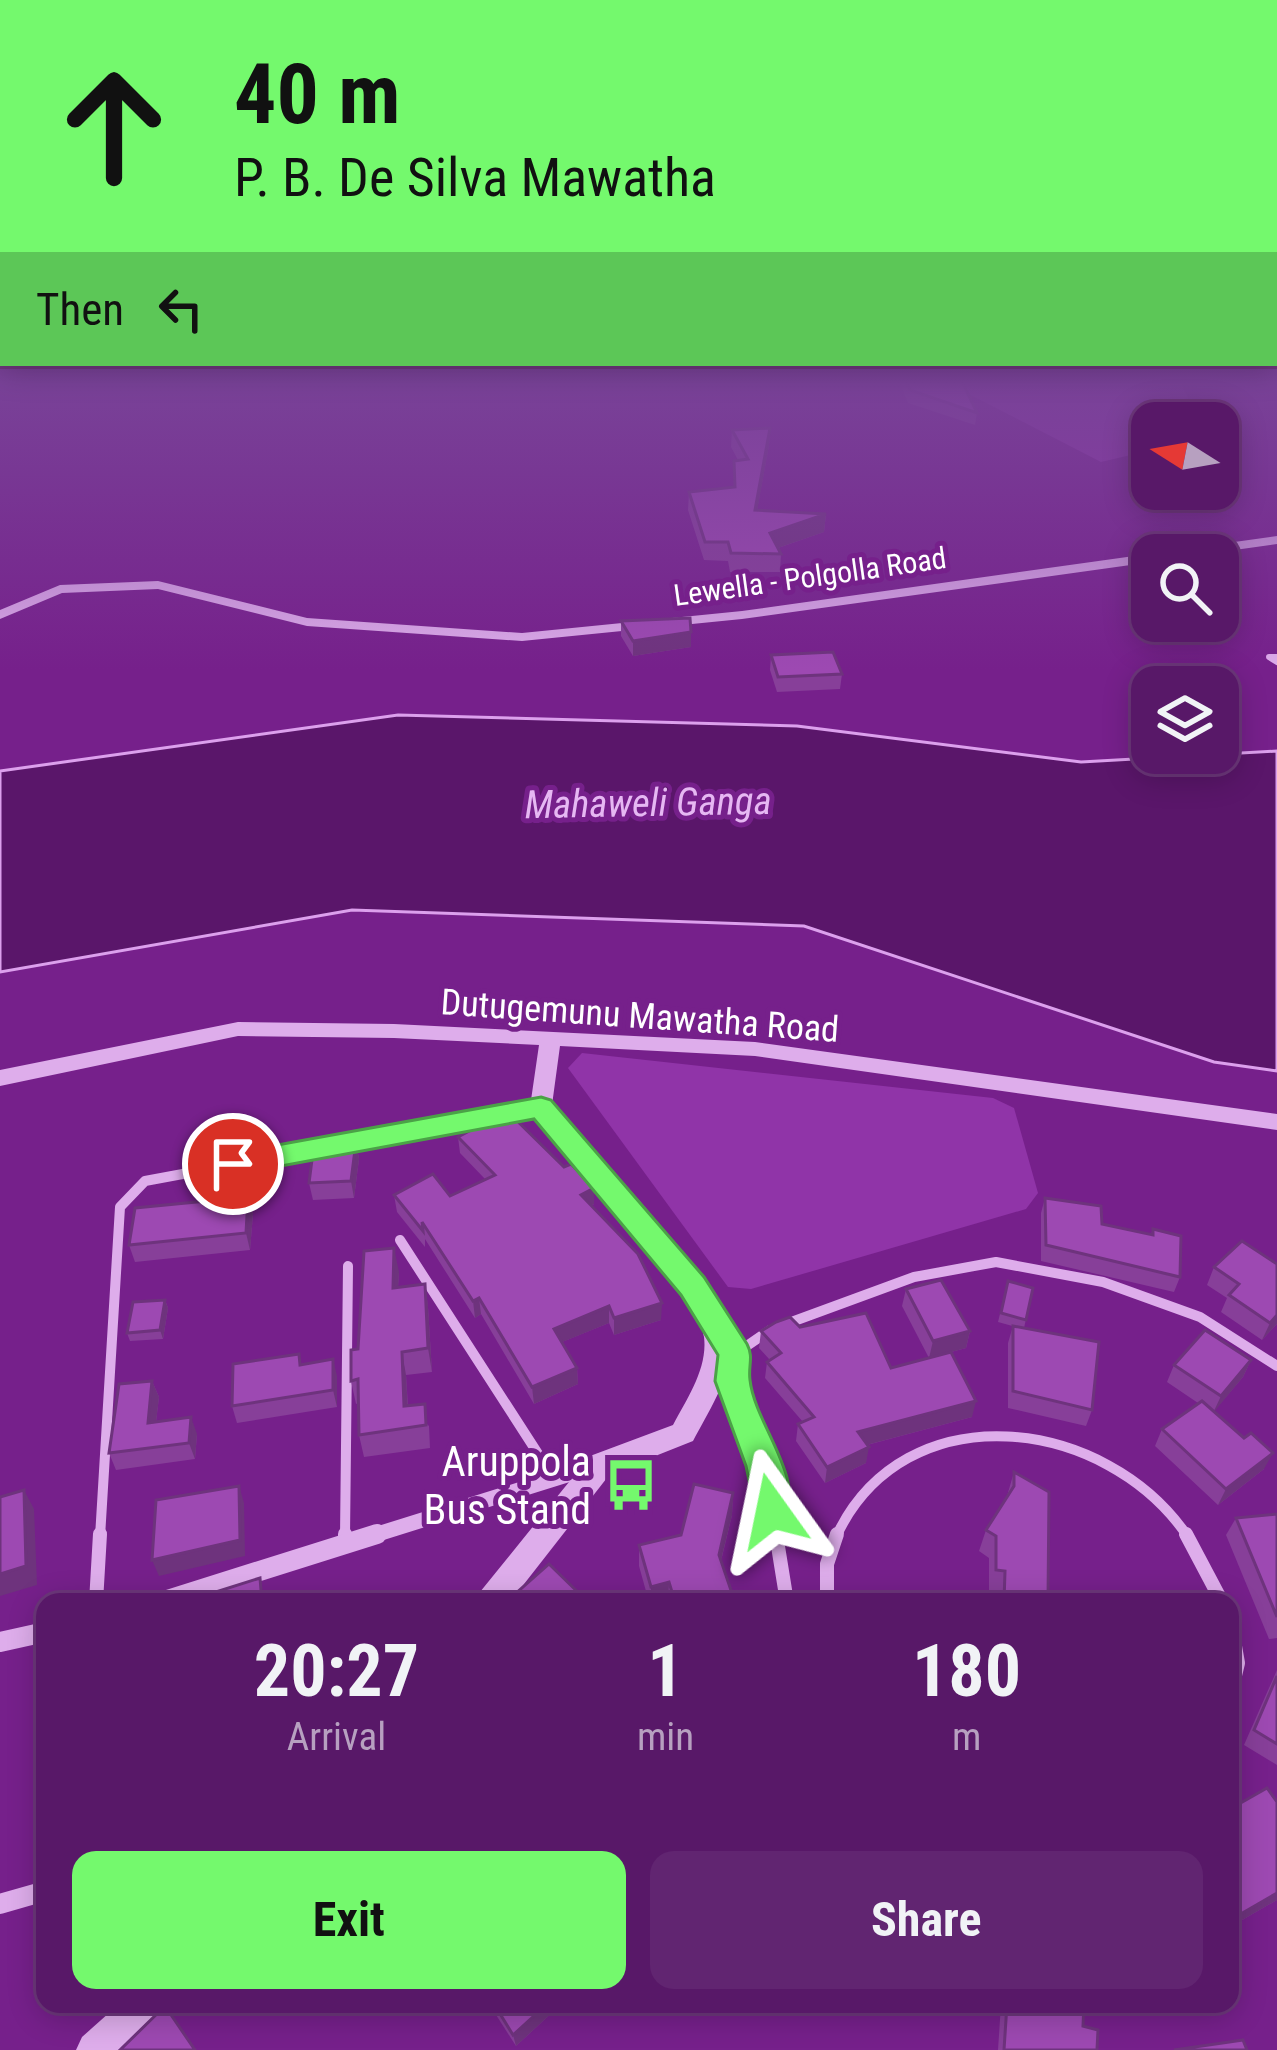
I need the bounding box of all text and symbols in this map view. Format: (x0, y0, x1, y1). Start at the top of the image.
text: 40 m (234, 45, 401, 144)
icon: ahead (36, 48, 192, 204)
text: P. B. De Silva Mawatha (234, 146, 716, 209)
icon: left (148, 276, 214, 342)
text: Then (36, 283, 124, 336)
north arrow (1131, 402, 1239, 510)
map controls (1131, 402, 1239, 774)
button: search (1131, 534, 1239, 642)
street label: Lewella - Polgolla Road (671, 540, 948, 613)
button: layers (1131, 666, 1239, 774)
water label: Mahaweli Ganga (524, 778, 772, 828)
street label: Dutugemunu Mawatha Road (439, 981, 840, 1051)
pin (182, 1113, 284, 1215)
icon: arrive (200, 1131, 266, 1197)
place label: Aruppola Bus Stand (423, 1437, 591, 1534)
position arrow (709, 1448, 835, 1574)
bus stop icon: Aruppola Bus Stand (602, 1456, 660, 1514)
text: 20:27 (254, 1629, 419, 1714)
text: 1 (647, 1629, 684, 1714)
text: 180 (912, 1629, 1021, 1714)
text: Arrival (287, 1714, 386, 1760)
text: min (637, 1714, 694, 1760)
text: m (952, 1714, 981, 1760)
button: Exit (72, 1851, 626, 1989)
button: Share (650, 1851, 1203, 1989)

